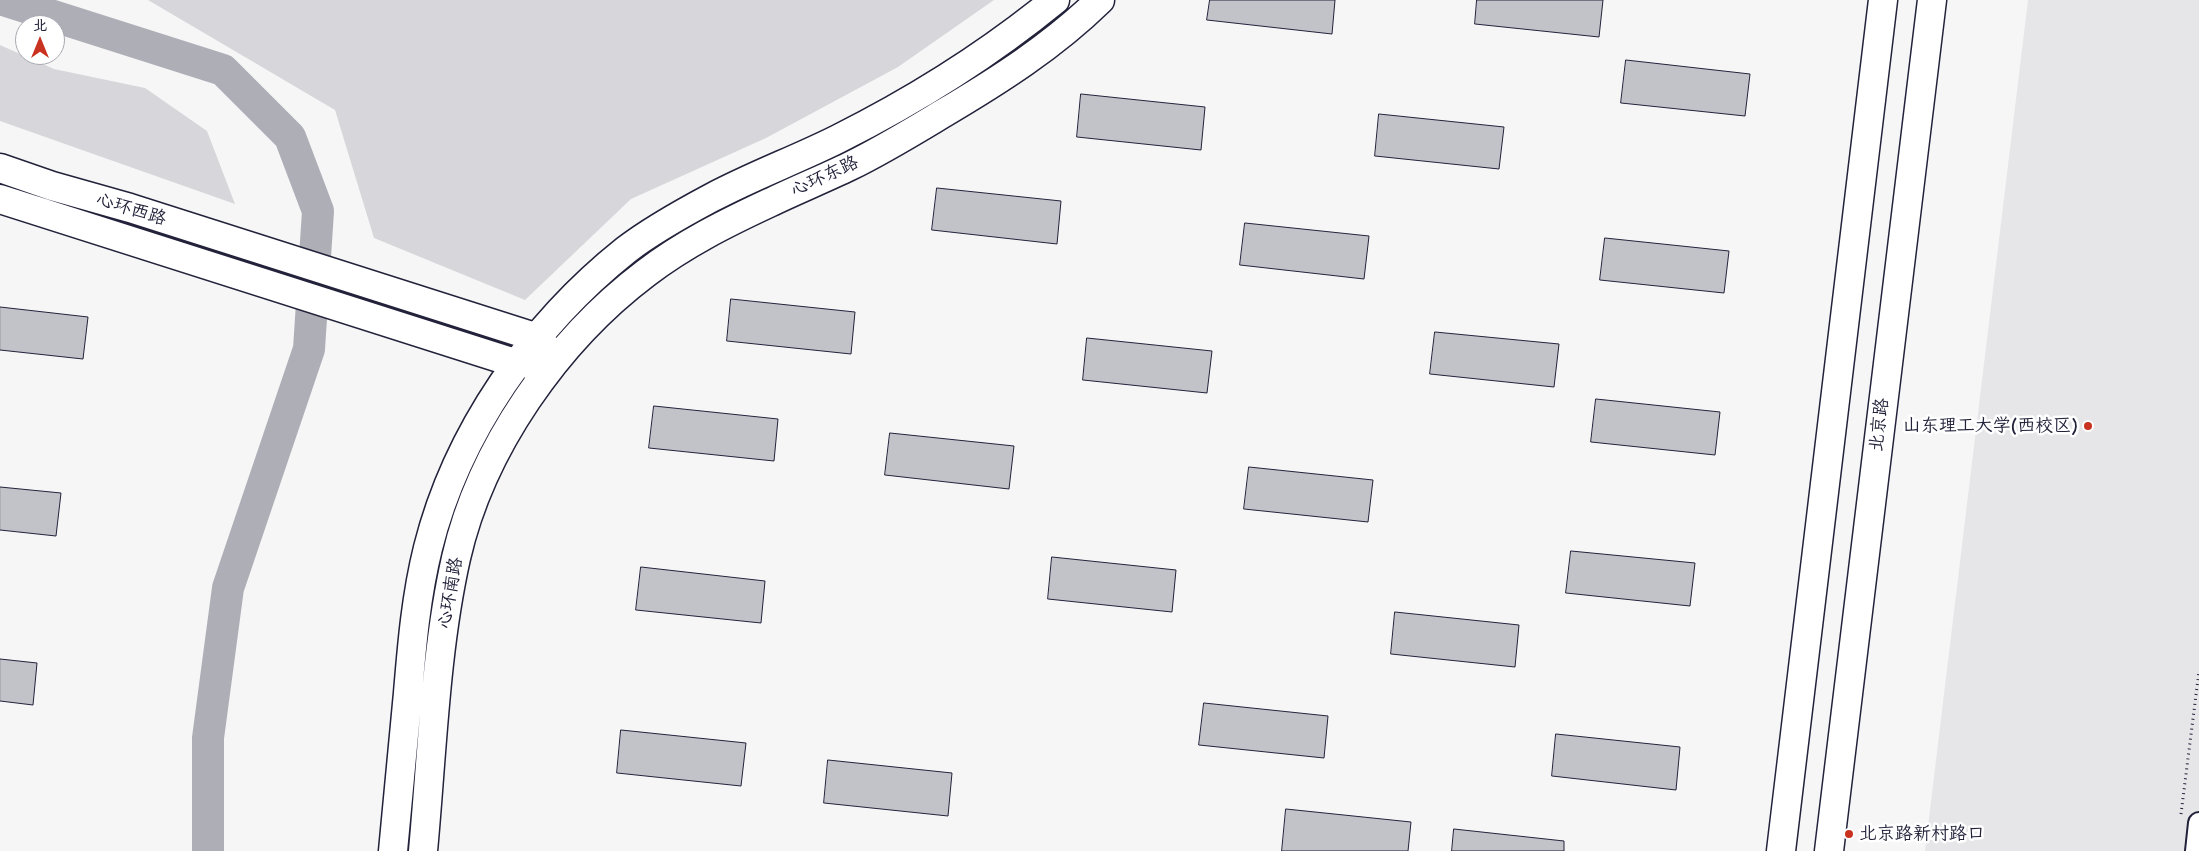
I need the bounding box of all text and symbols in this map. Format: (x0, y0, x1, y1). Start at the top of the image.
north arrow (15, 15, 65, 65)
text: 北 (33, 17, 47, 34)
street label: 心环东路 (788, 152, 862, 202)
street label: 心环西路 (93, 189, 169, 231)
street label: 北京路 (1866, 397, 1894, 453)
place label: 山东理工大学(西校区) (1903, 415, 2078, 437)
marker: 山东理工大学(西校区) (2082, 420, 2094, 432)
street label: 心环南路 (434, 556, 468, 630)
place label: 北京路新村路口 (1859, 823, 1985, 845)
marker: 北京路新村路口 (1843, 828, 1855, 840)

